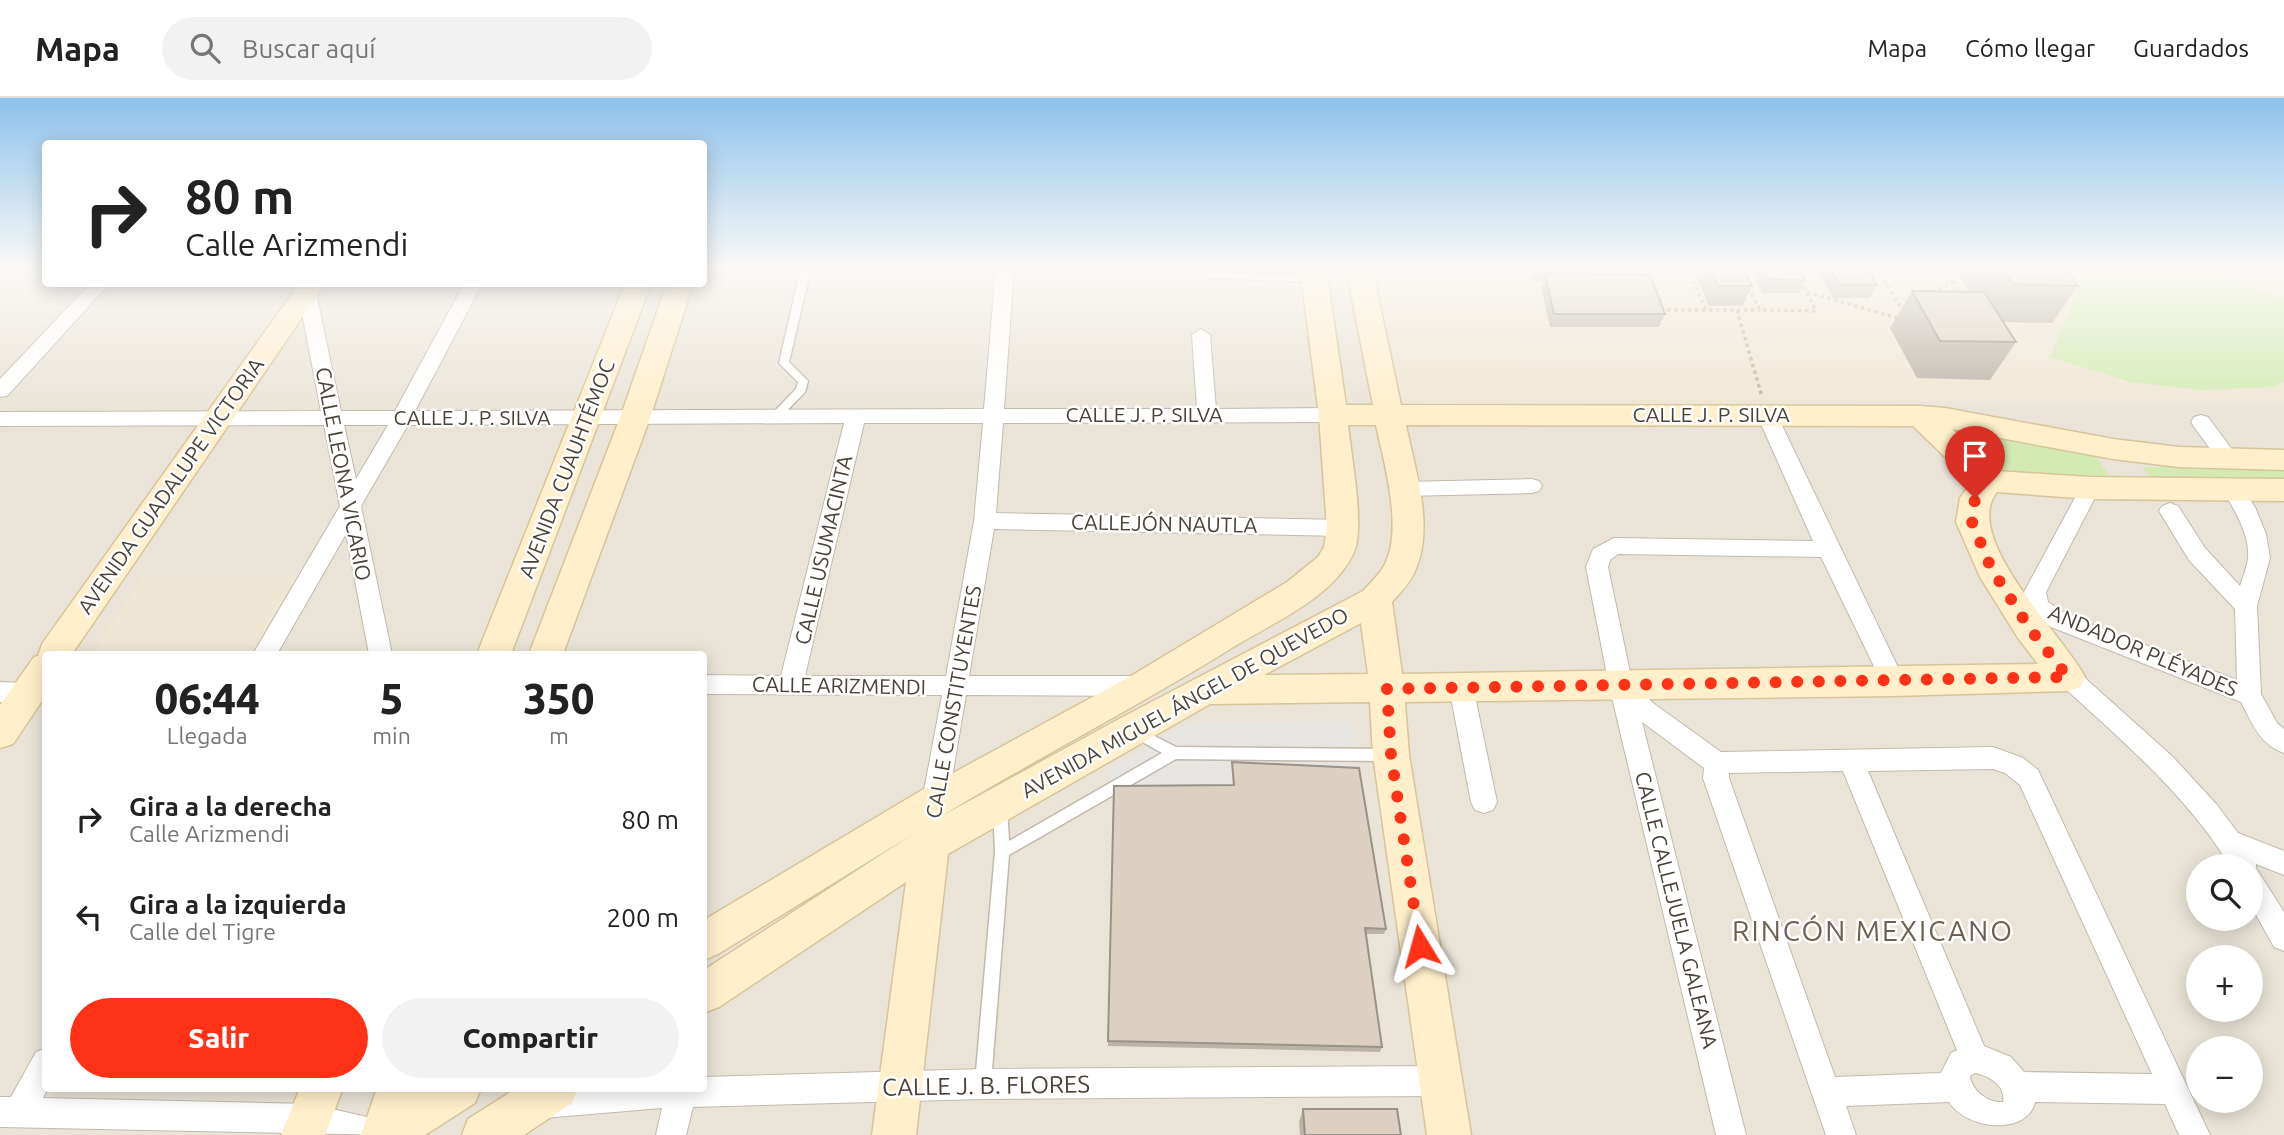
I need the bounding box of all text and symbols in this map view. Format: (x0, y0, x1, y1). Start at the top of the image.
search box (162, 17, 652, 80)
icon: search (186, 29, 224, 67)
text: Mapa (35, 30, 120, 67)
text: Buscar aquí (242, 34, 376, 63)
text: Mapa (1867, 35, 1927, 62)
text: Cómo llegar (1965, 35, 2095, 62)
text: Guardados (2133, 35, 2249, 62)
icon: right (70, 168, 161, 259)
text: 80 m (185, 168, 294, 223)
text: Calle Arizmendi (185, 226, 408, 262)
street label: AVENIDA GUADALUPE VICTORIA (72, 353, 268, 618)
street label: AVENIDA CUAUHTÉMOC (513, 356, 619, 581)
street label: CALLE LEONA VICARIO (311, 365, 376, 583)
street label: CALLE J. P. SILVA (1065, 402, 1223, 426)
street label: CALLE J. P. SILVA (1632, 402, 1790, 426)
street label: CALLE J. P. SILVA (393, 405, 551, 429)
pin (1945, 426, 2005, 498)
icon: arrive (1956, 437, 1994, 475)
street label: CALLE USUMACINTA (790, 452, 857, 647)
street label: CALLEJÓN NAUTLA (1071, 509, 1258, 537)
street label: CALLE CONSTITUYENTES (921, 583, 985, 820)
street label: ANDADOR PLÉYADES (2045, 599, 2241, 701)
street label: AVENIDA MIGUEL ÁNGEL DE QUEVEDO (1017, 602, 1352, 802)
street label: CALLE ARIZMENDI (752, 671, 926, 699)
text: 06:44 (155, 675, 260, 722)
text: 5 (380, 675, 403, 722)
text: 350 (523, 675, 594, 722)
text: Llegada (167, 723, 247, 748)
text: min (372, 723, 411, 748)
text: m (549, 723, 569, 748)
street label: CALLE CALLEJUELA GALEANA (1631, 769, 1723, 1051)
text: Gira a la derecha (129, 792, 332, 821)
icon: right (70, 800, 108, 838)
text: 80 m (621, 805, 679, 834)
text: Calle Arizmendi (129, 821, 290, 846)
map controls (2186, 854, 2263, 1113)
button: search (2186, 854, 2263, 931)
text: Gira a la izquierda (129, 890, 347, 919)
icon: left (70, 898, 108, 936)
text: 200 m (607, 903, 679, 932)
position arrow (1383, 909, 1457, 983)
district label: RINCÓN MEXICANO (1732, 914, 2014, 946)
text: Calle del Tigre (129, 919, 276, 944)
button: + (2186, 945, 2263, 1022)
button: Salir (70, 998, 368, 1078)
button: Compartir (382, 998, 679, 1078)
button: − (2186, 1036, 2263, 1113)
street label: CALLE J. B. FLORES (882, 1070, 1090, 1101)

